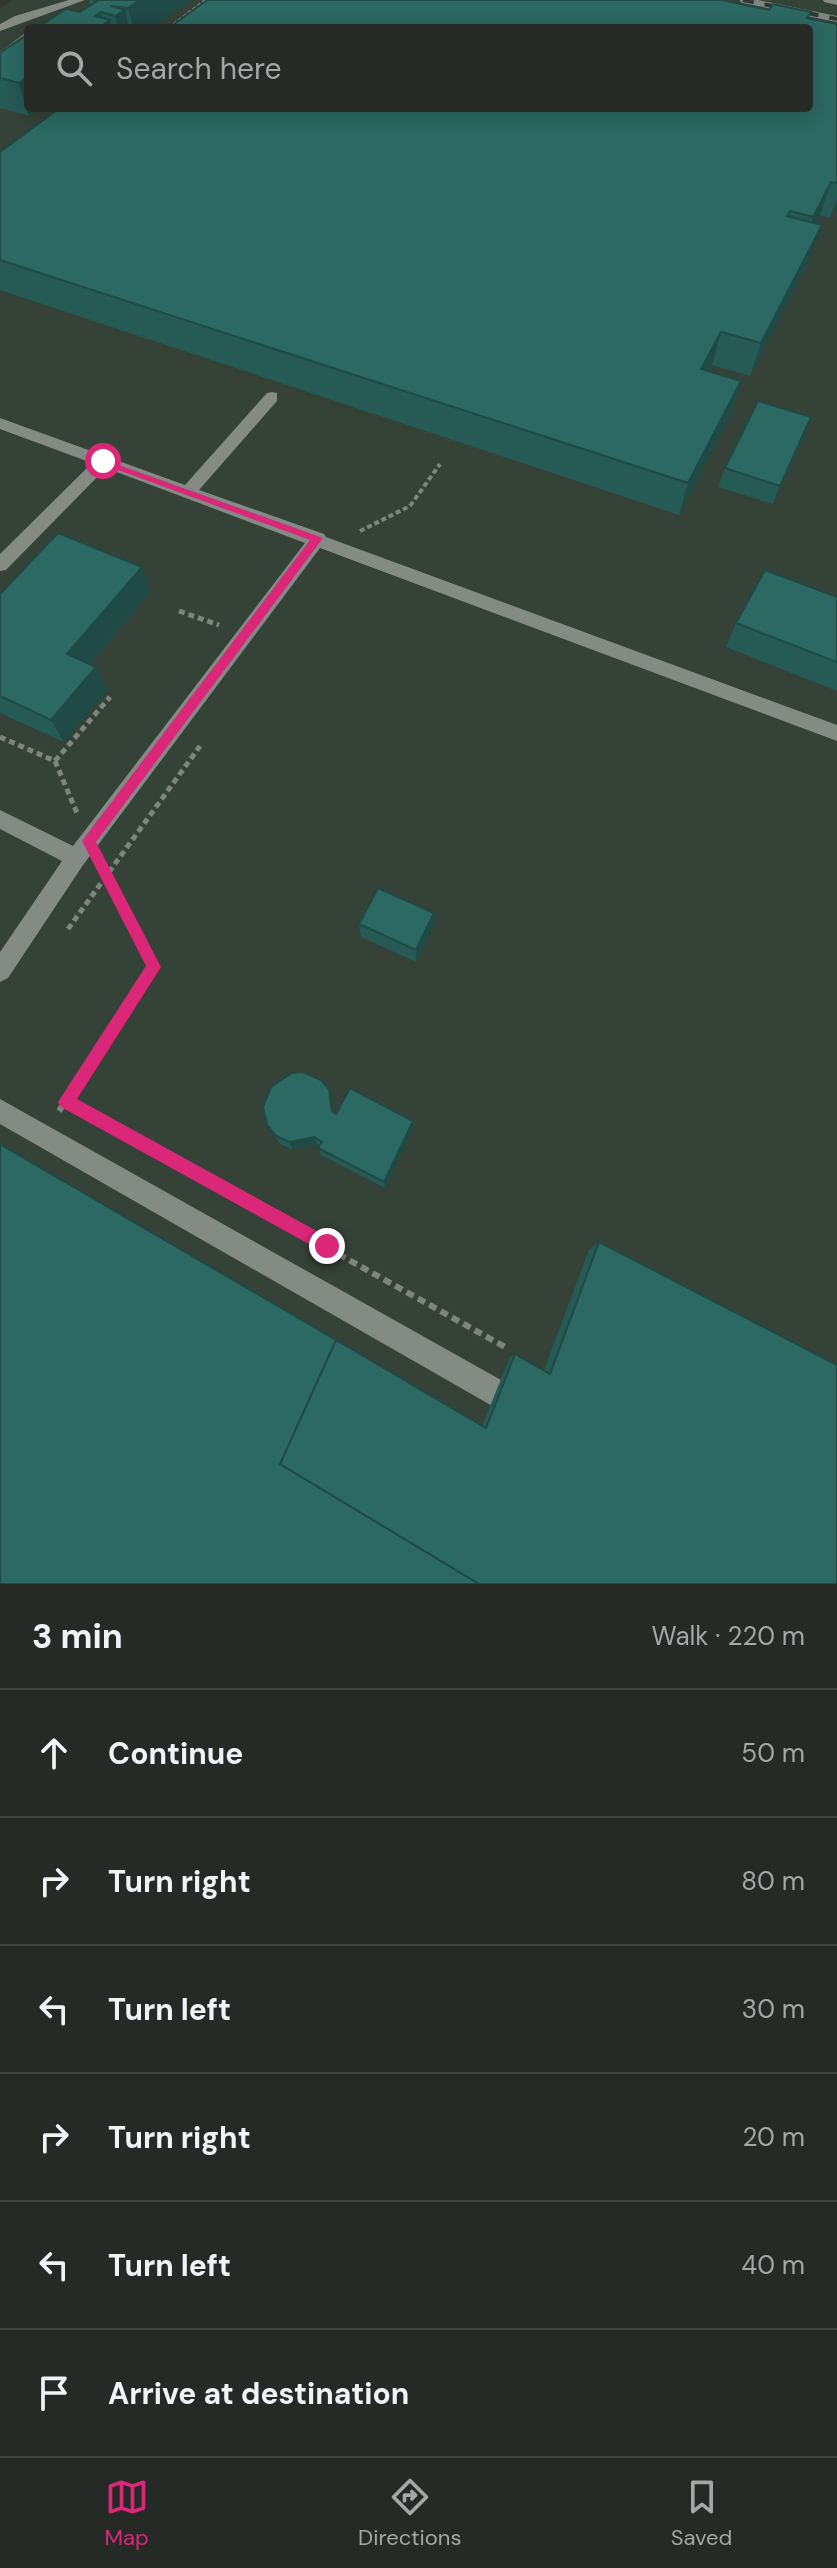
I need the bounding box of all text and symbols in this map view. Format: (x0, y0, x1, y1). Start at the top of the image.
search box (24, 24, 813, 112)
icon: search (52, 46, 96, 90)
text: Search here (116, 49, 282, 88)
route start (85, 443, 121, 479)
route end (309, 1228, 345, 1264)
text: 3 min (32, 1614, 123, 1659)
text: Walk · 220 m (652, 1619, 805, 1653)
icon: ahead (32, 1731, 76, 1775)
text: Continue (108, 1734, 243, 1773)
text: 50 m (741, 1736, 805, 1770)
icon: right (32, 1859, 76, 1903)
text: Turn right (108, 1862, 251, 1901)
text: 80 m (741, 1864, 805, 1898)
icon: left (32, 1987, 76, 2031)
text: Turn left (108, 1990, 231, 2029)
text: 30 m (742, 1992, 805, 2026)
icon: right (32, 2115, 76, 2159)
text: Turn right (108, 2118, 251, 2157)
text: 20 m (742, 2120, 805, 2154)
icon: left (32, 2243, 76, 2287)
text: Turn left (108, 2246, 231, 2285)
text: 40 m (741, 2248, 805, 2282)
icon: arrive (32, 2371, 76, 2415)
text: Arrive at destination (108, 2374, 409, 2413)
tab: Map (105, 2475, 149, 2552)
tab: Directions (358, 2475, 462, 2552)
tab: Saved (671, 2475, 732, 2552)

